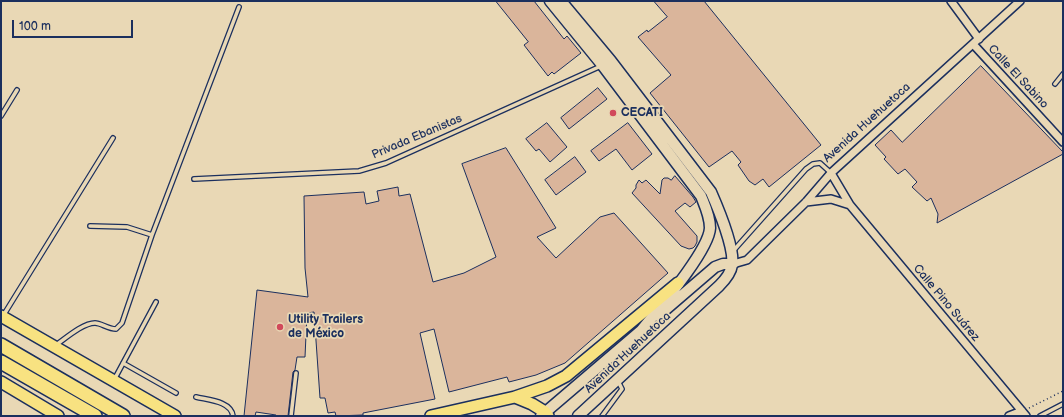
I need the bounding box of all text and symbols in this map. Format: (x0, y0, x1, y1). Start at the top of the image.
scale bar (14, 12, 135, 38)
text: 100 m (19, 19, 51, 34)
street label: Calle El Sabino (985, 42, 1051, 112)
street label: Avenida Huehuetoca (820, 80, 914, 166)
place label: CECATI (621, 106, 663, 120)
marker: CECATI (608, 108, 618, 118)
street label: Privada Ebanistas (370, 111, 464, 163)
street label: Calle Pino Suárez (910, 262, 982, 344)
street label: Avenida Huehuetoca (582, 309, 674, 397)
place label: Utility Trailers de México (288, 313, 363, 341)
marker: Utility Trailers de México (275, 322, 285, 332)

